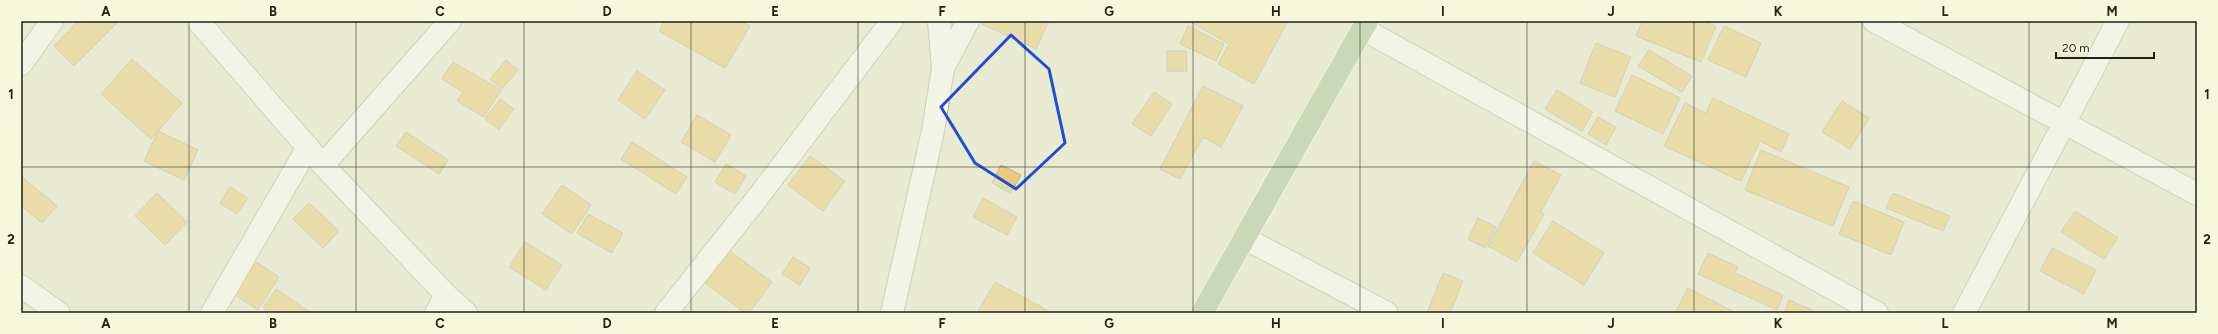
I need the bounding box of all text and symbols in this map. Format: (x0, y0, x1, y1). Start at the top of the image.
text: A (101, 4, 111, 19)
text: B (269, 4, 277, 19)
text: C (435, 4, 445, 19)
text: D (602, 4, 612, 19)
text: E (771, 4, 779, 19)
text: F (938, 4, 946, 19)
text: G (1104, 4, 1114, 19)
text: H (1271, 4, 1281, 19)
text: I (1441, 4, 1445, 19)
text: J (1607, 4, 1615, 19)
text: K (1774, 4, 1783, 19)
text: L (1942, 4, 1949, 19)
text: M (2106, 4, 2118, 19)
scale bar (2056, 34, 2154, 60)
text: 20 m (2062, 41, 2090, 55)
text: 1 (8, 87, 14, 102)
text: 1 (2204, 87, 2210, 102)
text: 2 (7, 232, 15, 247)
text: 2 (2203, 232, 2211, 247)
text: A (101, 316, 111, 331)
text: B (269, 316, 277, 331)
text: C (435, 316, 445, 331)
text: D (602, 316, 612, 331)
text: E (771, 316, 779, 331)
text: F (938, 316, 946, 331)
text: G (1104, 316, 1114, 331)
text: H (1271, 316, 1281, 331)
text: I (1441, 316, 1445, 331)
text: J (1607, 316, 1615, 331)
text: K (1774, 316, 1783, 331)
text: L (1942, 316, 1949, 331)
text: M (2106, 316, 2118, 331)

